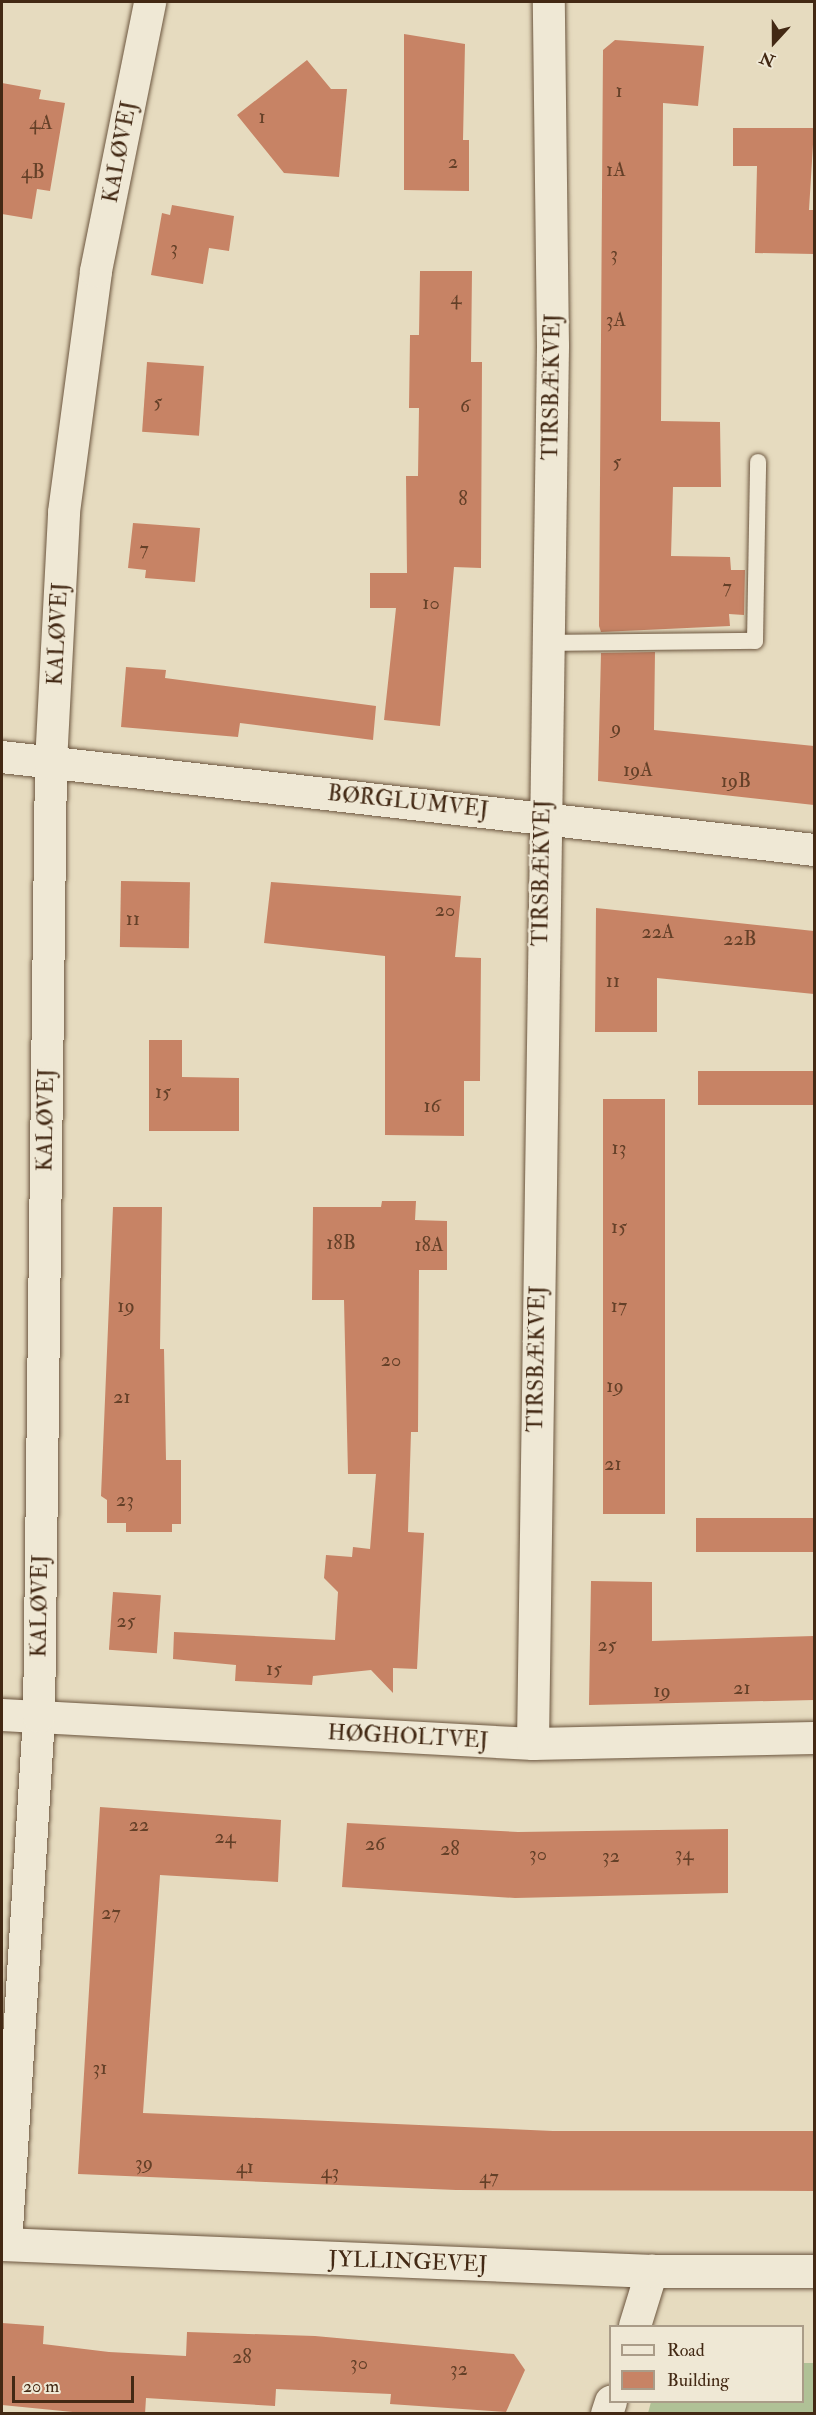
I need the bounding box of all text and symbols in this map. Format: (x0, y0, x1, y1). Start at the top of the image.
north arrow (744, 12, 804, 72)
text: N (757, 47, 778, 71)
house number: 1 (615, 78, 623, 102)
street label: KALØVEJ (97, 99, 143, 205)
house number: 1 (258, 104, 266, 128)
house number: 4A (29, 110, 53, 134)
house number: 2 (448, 149, 458, 173)
house number: 1A (606, 157, 626, 181)
house number: 4B (21, 159, 45, 183)
house number: 3 (170, 235, 178, 259)
house number: 3 (610, 241, 618, 265)
house number: 4 (451, 285, 461, 309)
house number: 3A (606, 307, 626, 331)
street label: TIRSBÆKVEJ (538, 313, 566, 461)
house number: 5 (154, 389, 162, 413)
house number: 6 (460, 393, 470, 417)
house number: 5 (613, 449, 621, 473)
house number: 8 (458, 486, 468, 510)
house number: 7 (139, 536, 149, 560)
house number: 7 (722, 574, 732, 598)
street label: KALØVEJ (42, 582, 74, 686)
house number: 10 (422, 590, 440, 614)
house number: 9 (611, 715, 621, 739)
house number: 19A (623, 757, 653, 781)
house number: 19B (721, 768, 751, 792)
street label: BØRGLUMVEJ (326, 780, 490, 824)
street label: TIRSBÆKVEJ (528, 799, 556, 947)
house number: 20 (435, 897, 455, 921)
house number: 11 (126, 906, 140, 930)
house number: 22A (642, 919, 674, 943)
house number: 22B (723, 926, 757, 950)
house number: 11 (606, 968, 620, 992)
street label: KALØVEJ (32, 1068, 60, 1172)
house number: 15 (155, 1079, 171, 1103)
house number: 16 (423, 1093, 441, 1117)
house number: 13 (612, 1135, 626, 1159)
house number: 15 (611, 1214, 627, 1238)
house number: 18B (326, 1230, 356, 1254)
house number: 18A (414, 1232, 444, 1256)
street label: TIRSBÆKVEJ (523, 1285, 551, 1433)
house number: 19 (117, 1293, 135, 1317)
house number: 17 (611, 1293, 627, 1317)
house number: 20 (381, 1347, 401, 1371)
house number: 19 (606, 1373, 624, 1397)
house number: 21 (113, 1384, 131, 1408)
house number: 21 (604, 1451, 622, 1475)
house number: 23 (116, 1487, 134, 1511)
street label: KALØVEJ (26, 1554, 54, 1658)
house number: 25 (117, 1608, 135, 1632)
house number: 25 (598, 1632, 616, 1656)
house number: 15 (266, 1656, 282, 1680)
house number: 21 (733, 1675, 751, 1699)
house number: 19 (653, 1678, 671, 1702)
street label: HØGHOLTVEJ (327, 1720, 489, 1754)
house number: 22 (129, 1812, 149, 1836)
house number: 24 (215, 1824, 235, 1848)
house number: 26 (365, 1831, 385, 1855)
house number: 28 (440, 1836, 460, 1860)
house number: 30 (529, 1841, 547, 1865)
house number: 34 (675, 1841, 693, 1865)
house number: 32 (602, 1843, 620, 1867)
house number: 27 (101, 1900, 121, 1924)
house number: 31 (93, 2055, 107, 2079)
house number: 39 (135, 2150, 153, 2174)
house number: 41 (236, 2154, 254, 2178)
house number: 43 (321, 2159, 339, 2183)
house number: 47 (479, 2164, 499, 2188)
street label: JYLLINGEVEJ (328, 2246, 488, 2278)
legend (609, 2325, 804, 2403)
text: Road (667, 2339, 705, 2362)
house number: 28 (232, 2344, 252, 2368)
house number: 30 (350, 2350, 368, 2374)
house number: 32 (450, 2356, 468, 2380)
scale bar (15, 2364, 136, 2402)
text: Building (667, 2369, 729, 2392)
text: 20 m (23, 2375, 59, 2398)

